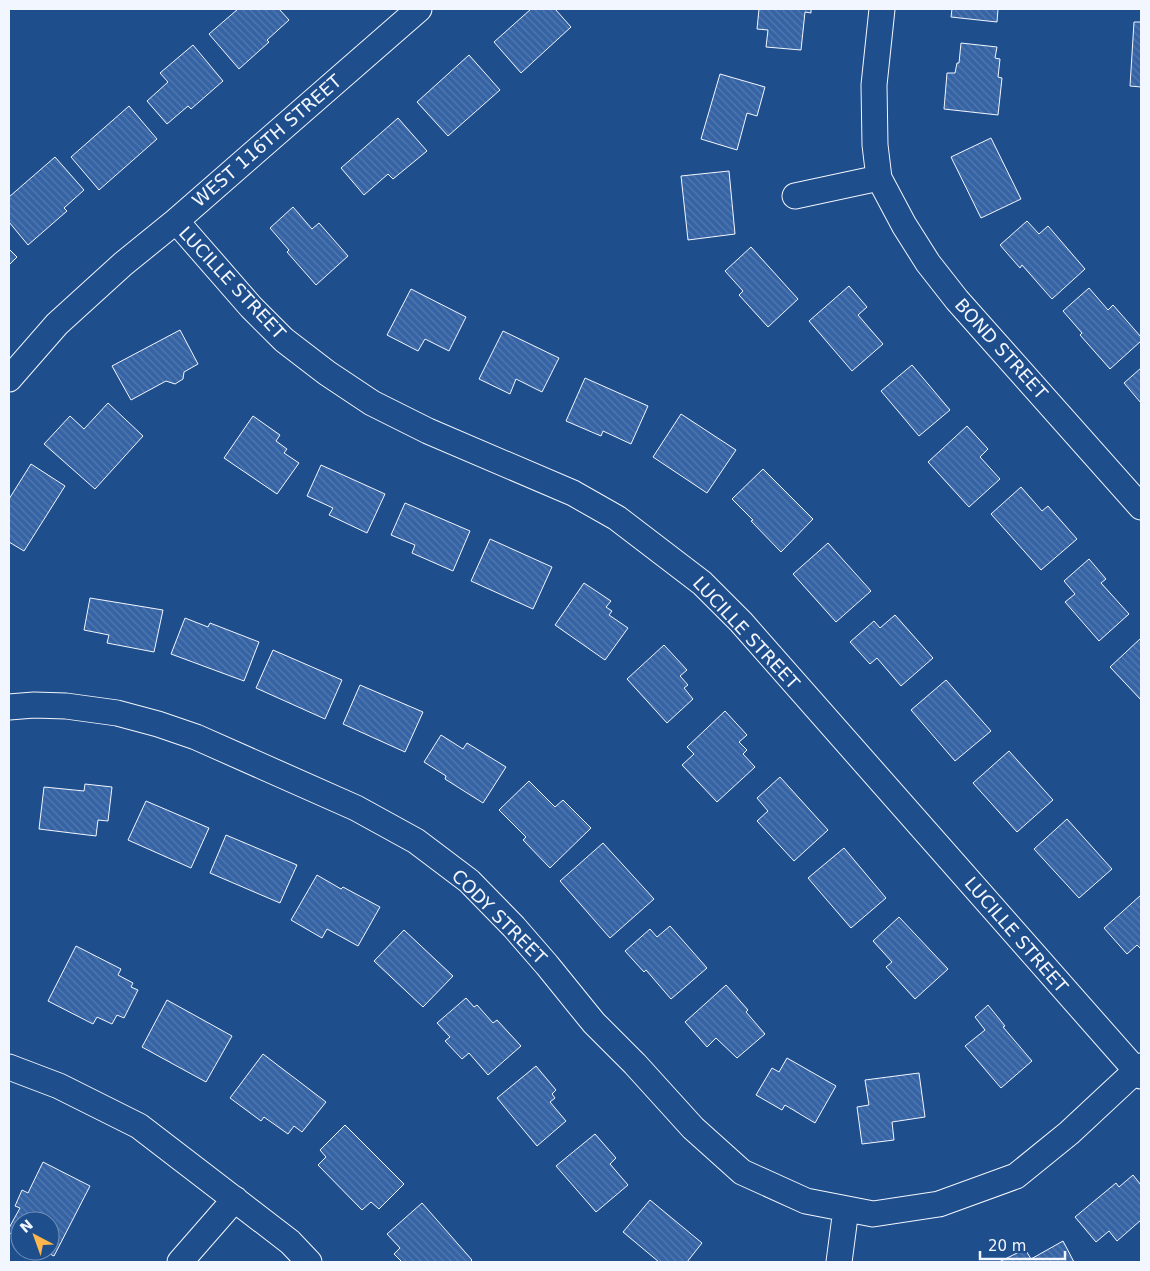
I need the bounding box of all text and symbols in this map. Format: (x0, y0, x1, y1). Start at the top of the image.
street label: WEST 116TH STREET (188, 70, 346, 211)
street label: LUCILLE STREET (175, 222, 291, 344)
street label: BOND STREET (951, 294, 1053, 404)
street label: LUCILLE STREET (689, 572, 805, 694)
street label: CODY STREET (448, 865, 552, 969)
street label: LUCILLE STREET (961, 873, 1073, 997)
north arrow (10, 1211, 60, 1261)
text: N (17, 1216, 36, 1236)
scale bar (980, 1228, 1065, 1260)
text: 20 m (988, 1237, 1026, 1255)

